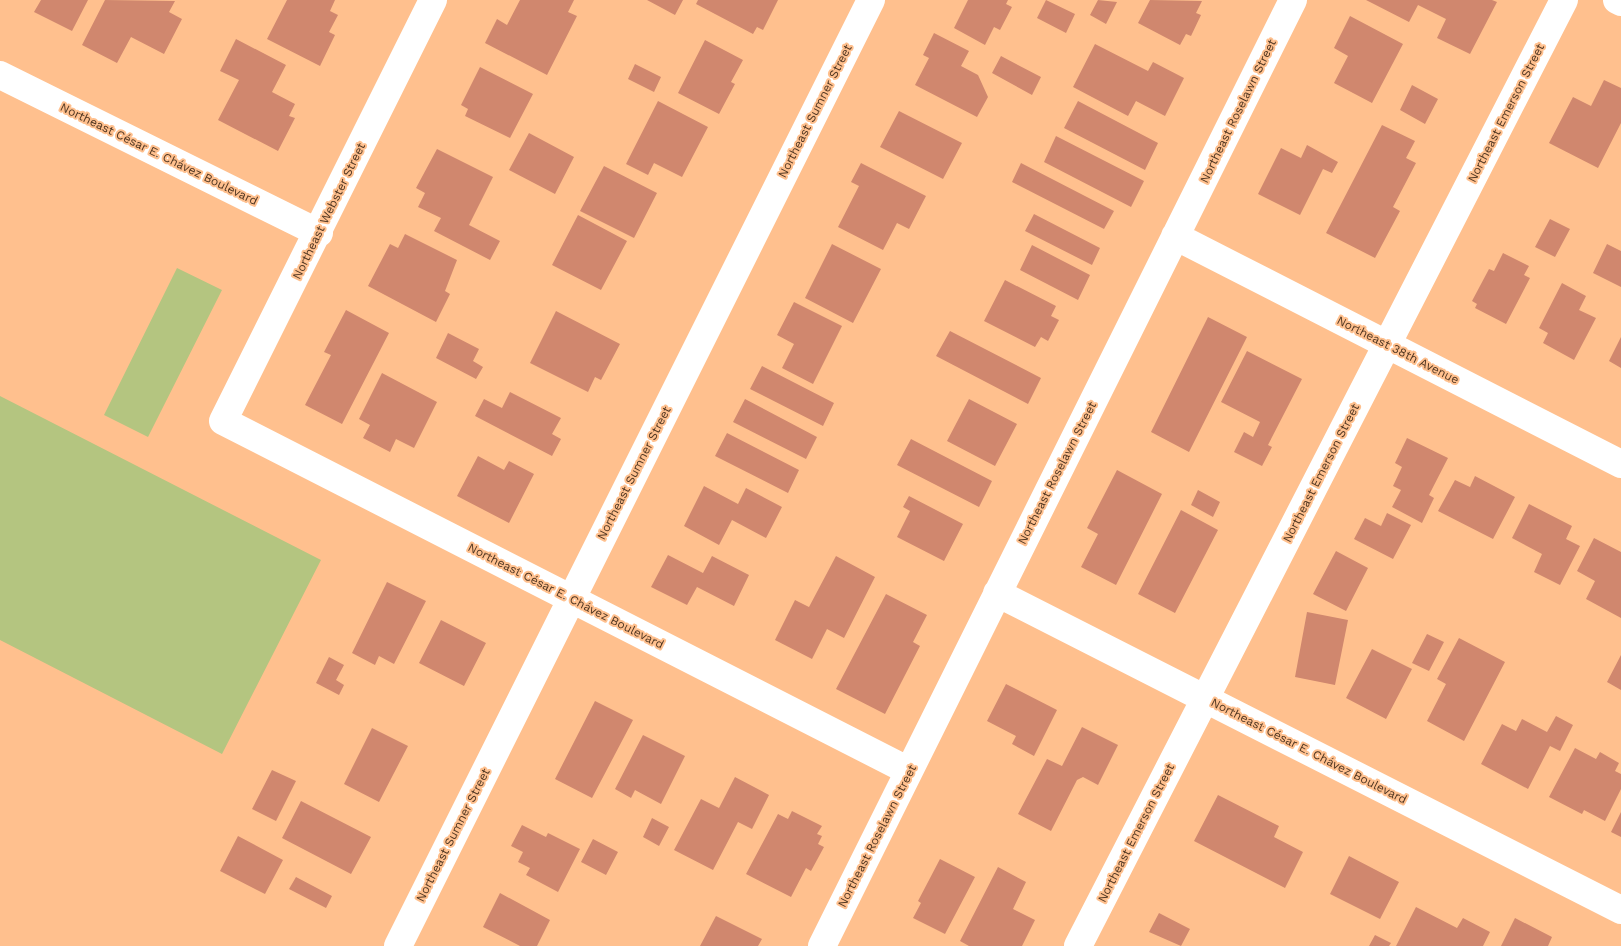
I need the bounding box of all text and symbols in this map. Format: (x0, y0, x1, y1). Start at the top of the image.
street label: Northeast Roselawn Street (1197, 37, 1279, 185)
street label: Northeast Emerson Street (1465, 41, 1547, 185)
street label: Northeast Sumner Street (775, 42, 855, 180)
street label: Northeast César E. Chávez Boulevard (58, 100, 260, 208)
street label: Northeast Webster Street (290, 140, 368, 282)
street label: Northeast 38th Avenue (1335, 313, 1461, 387)
street label: Northeast Roselawn Street (1015, 399, 1099, 547)
street label: Northeast Emerson Street (1280, 401, 1362, 545)
street label: Northeast Sumner Street (594, 404, 674, 542)
street label: Northeast César E. Chávez Boulevard (466, 540, 666, 652)
street label: Northeast César E. Chávez Boulevard (1209, 695, 1409, 807)
street label: Northeast Emerson Street (1095, 761, 1177, 905)
street label: Northeast Roselawn Street (835, 762, 919, 910)
street label: Northeast Sumner Street (413, 766, 493, 904)

